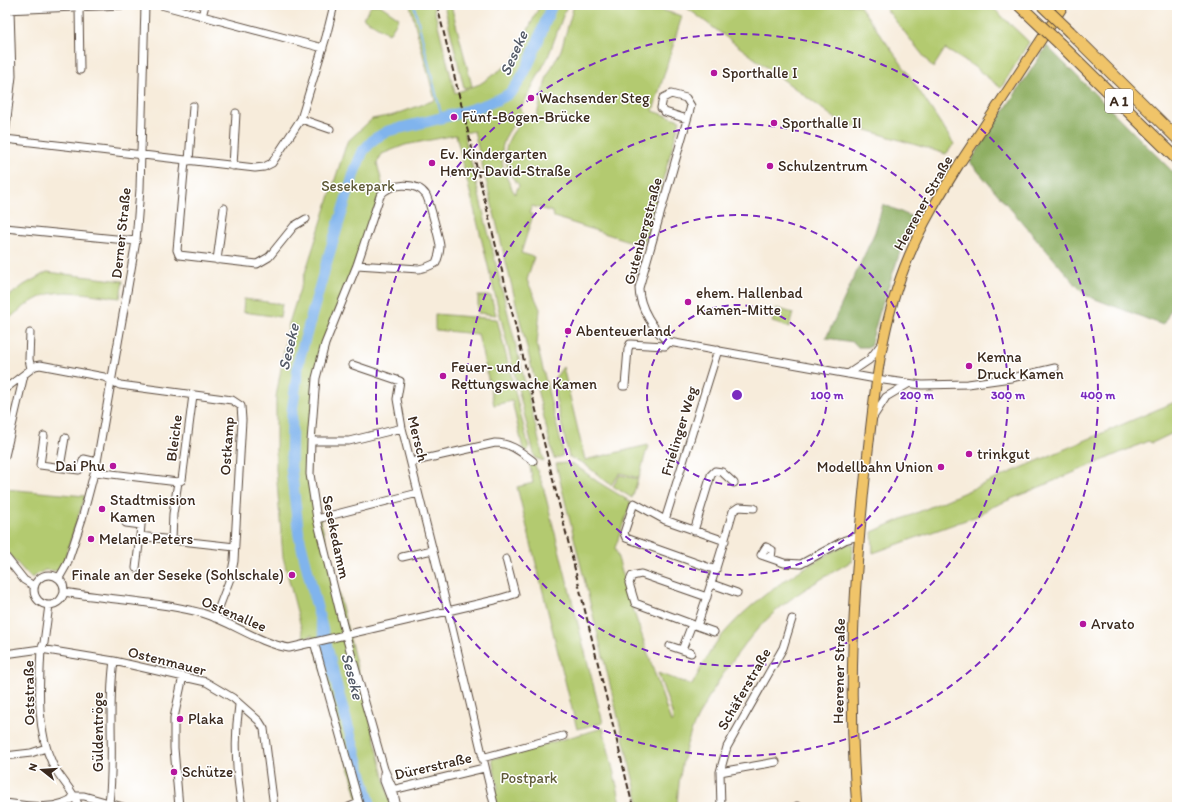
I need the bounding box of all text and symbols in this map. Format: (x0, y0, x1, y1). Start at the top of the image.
water label: Seseke (495, 27, 532, 79)
place label: Sporthalle I (722, 64, 797, 82)
marker: Sporthalle I (709, 68, 719, 78)
place label: Wachsender Steg (539, 89, 650, 107)
road number: A 1 (1105, 89, 1133, 113)
marker: Wachsender Steg (526, 93, 536, 103)
place label: Fünf-Bogen-Brücke (462, 108, 590, 126)
marker: Fünf-Bogen-Brücke (449, 112, 459, 122)
place label: Sporthalle II (782, 114, 861, 132)
marker: Sporthalle II (769, 118, 779, 128)
place label: Ev. Kindergarten Henry-David-Straße (440, 145, 571, 180)
street label: Heerener Straße (889, 152, 957, 254)
place label: Schulzentrum (778, 157, 868, 175)
marker: Ev. Kindergarten Henry-David-Straße (427, 158, 437, 168)
marker: Schulzentrum (765, 161, 775, 171)
street label: Gutenbergstraße (620, 175, 666, 287)
park label: Sesekepark (321, 177, 395, 195)
street label: Derner Straße (107, 187, 135, 279)
place label: ehem. Hallenbad Kamen-Mitte (696, 284, 804, 319)
marker: ehem. Hallenbad Kamen-Mitte (683, 297, 693, 307)
water label: Seseke (274, 321, 303, 372)
place label: Abenteuerland (576, 322, 672, 340)
marker: Abenteuerland (563, 326, 573, 336)
place label: Kemna Druck Kamen (977, 348, 1064, 383)
place label: Feuer- und Rettungswache Kamen (451, 358, 597, 393)
marker: Kemna Druck Kamen (964, 361, 974, 371)
marker: Feuer- und Rettungswache Kamen (438, 371, 448, 381)
street label: Frielinger Weg (657, 384, 701, 478)
centre of rings (730, 388, 744, 402)
text: 100 m (810, 388, 844, 402)
text: 200 m (900, 388, 935, 402)
text: 300 m (991, 388, 1026, 402)
text: 400 m (1081, 388, 1116, 402)
street label: Bleiche (162, 414, 186, 462)
street label: Mersch (404, 414, 432, 464)
street label: Ostkamp (216, 416, 238, 476)
place label: trinkgut (977, 445, 1030, 463)
marker: trinkgut (964, 449, 974, 459)
place label: Dai Phu (55, 457, 106, 475)
place label: Modellbahn Union (817, 458, 933, 476)
marker: Dai Phu (108, 461, 118, 471)
marker: Modellbahn Union (936, 462, 946, 472)
place label: Stadtmission Kamen (110, 491, 196, 526)
street label: Sesekedamm (318, 494, 354, 580)
marker: Stadtmission Kamen (97, 504, 107, 514)
place label: Melanie Peters (99, 530, 193, 548)
marker: Melanie Peters (86, 534, 96, 544)
place label: Finale an der Seseke (Sohlschale) (71, 566, 284, 584)
marker: Finale an der Seseke (Sohlschale) (287, 570, 297, 580)
street label: Ostenallee (199, 592, 269, 636)
place label: Arvato (1091, 615, 1135, 633)
street label: Heerener Straße (829, 618, 849, 724)
marker: Arvato (1078, 619, 1088, 629)
street label: Ostenmauer (126, 643, 208, 679)
street label: Schäferstraße (713, 645, 775, 733)
water label: Seseke (337, 651, 368, 703)
street label: Oststraße (19, 660, 39, 726)
street label: Güldentröge (89, 692, 107, 772)
place label: Plaka (188, 710, 224, 728)
marker: Plaka (175, 714, 185, 724)
street label: Dürerstraße (393, 748, 473, 784)
north arrow (22, 750, 62, 790)
text: N (26, 762, 40, 773)
place label: Schütze (182, 763, 233, 781)
marker: Schütze (169, 767, 179, 777)
park label: Postpark (500, 769, 558, 787)

